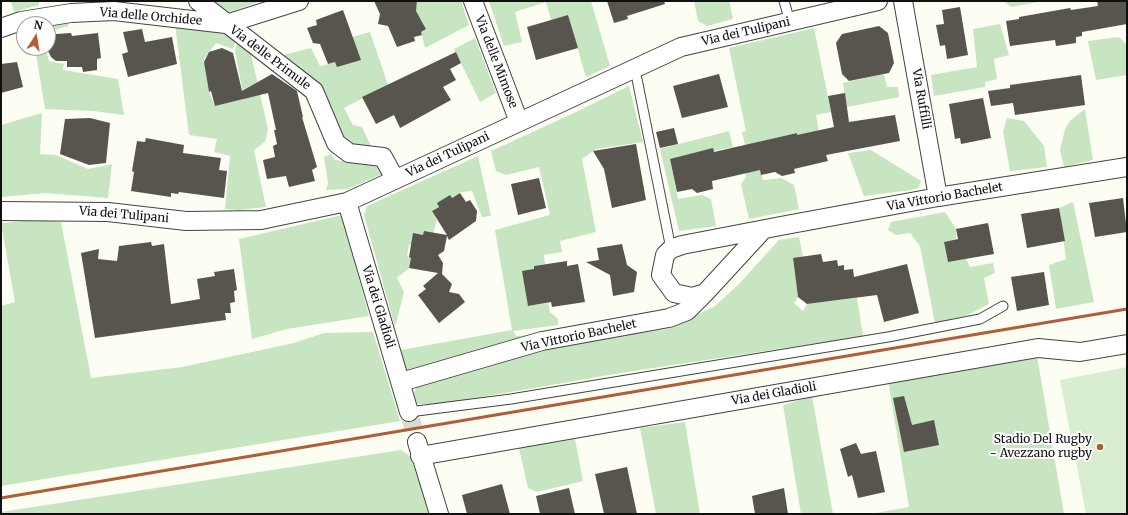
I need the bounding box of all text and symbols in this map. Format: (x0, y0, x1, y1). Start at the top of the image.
street label: Via delle Orchidee (99, 5, 203, 29)
street label: Via delle Mimose (472, 14, 520, 110)
street label: Via dei Tulipani (700, 15, 792, 49)
north arrow (16, 16, 56, 56)
text: N (33, 17, 44, 33)
street label: Via delle Primule (227, 23, 313, 93)
street label: Via Ruffilli (909, 68, 933, 130)
street label: Via dei Tulipani (404, 129, 492, 181)
street label: Via Vittorio Bachelet (886, 180, 1004, 214)
street label: Via dei Tulipani (78, 204, 170, 226)
street label: Via dei Gladioli (359, 264, 397, 350)
street label: Via Vittorio Bachelet (520, 317, 638, 355)
street label: Via dei Gladioli (730, 379, 818, 409)
place label: Stadio Del Rugby - Avezzano rugby (990, 433, 1092, 461)
marker: Stadio Del Rugby - Avezzano rugby (1095, 442, 1105, 452)

